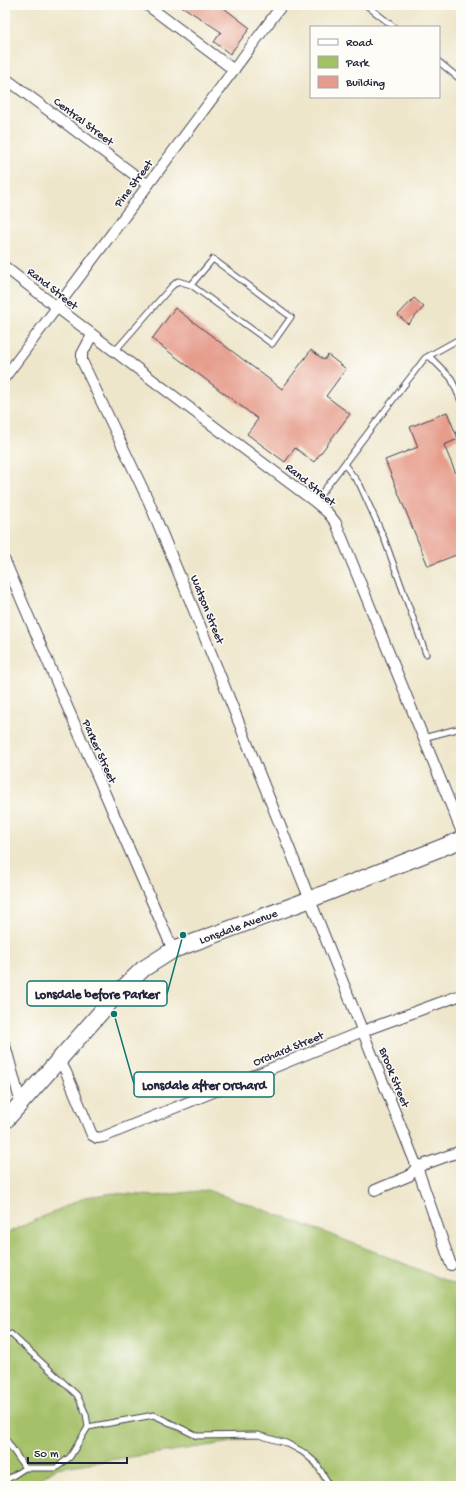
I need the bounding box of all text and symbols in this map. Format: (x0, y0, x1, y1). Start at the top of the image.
legend (310, 26, 440, 98)
text: Road (346, 37, 373, 51)
text: Park (345, 57, 371, 71)
text: Building (345, 77, 385, 91)
street label: Central Street (50, 95, 117, 150)
street label: Pine Street (112, 157, 158, 212)
street label: Rand Street (24, 265, 81, 314)
street label: Rand Street (282, 461, 339, 511)
street label: Watson Street (186, 573, 227, 647)
street label: Parker Street (78, 717, 119, 787)
street label: Lonsdale Avenue (198, 907, 280, 949)
callout: Lonsdale before Parker (27, 981, 167, 1006)
text: Lonsdale before Parker (35, 987, 161, 1003)
street label: Orchard Street (251, 1029, 327, 1070)
street label: Brook Street (374, 1045, 412, 1111)
callout: Lonsdale after Orchard (134, 1072, 274, 1097)
text: Lonsdale after Orchard (142, 1078, 267, 1094)
scale bar (28, 1439, 127, 1465)
text: 50 m (34, 1448, 59, 1462)

